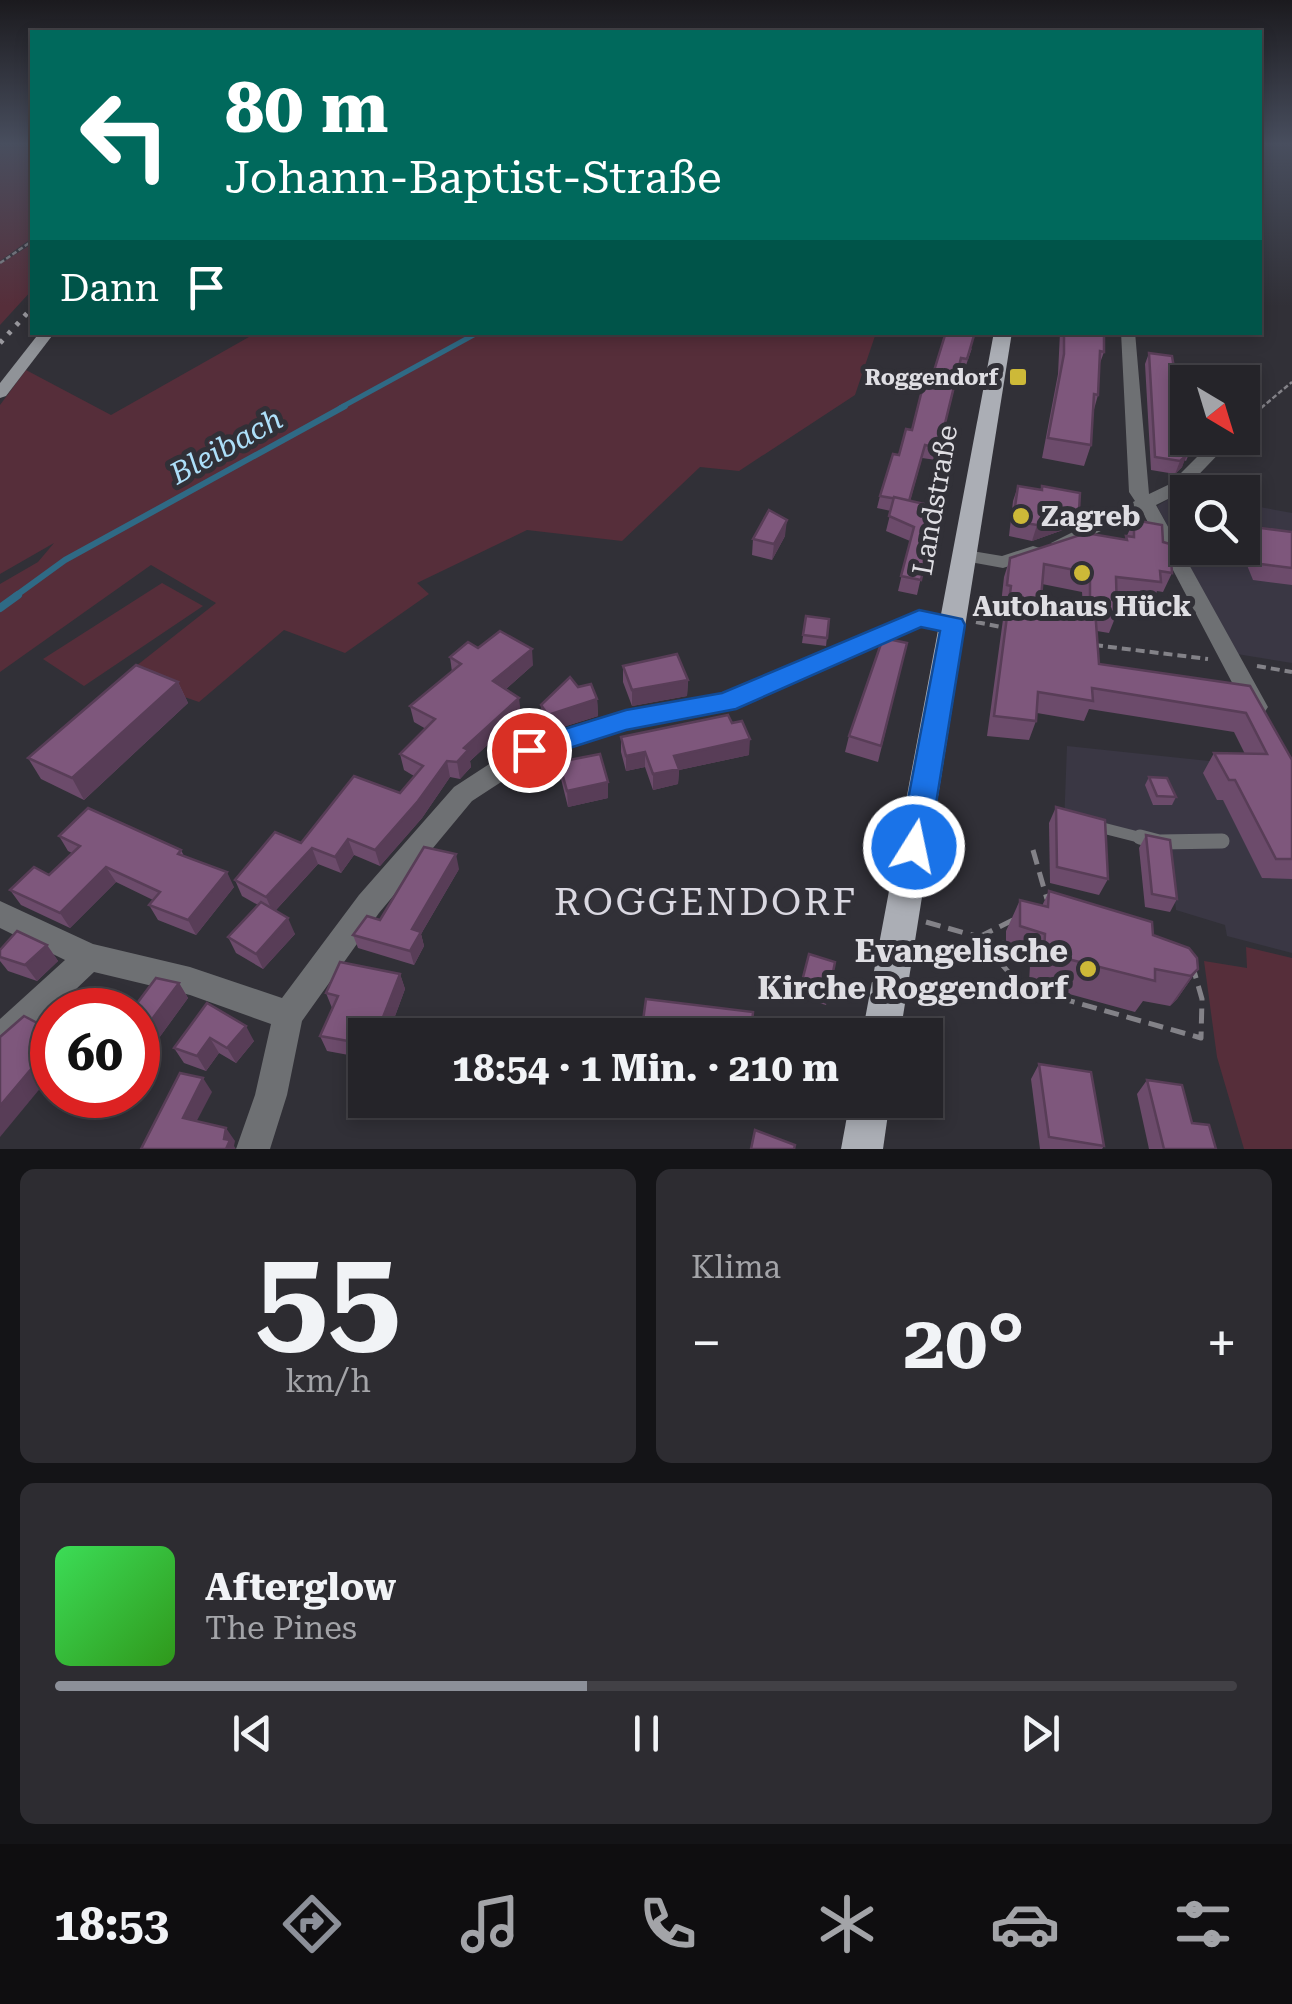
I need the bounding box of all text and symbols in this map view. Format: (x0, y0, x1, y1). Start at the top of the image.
text: 80 m (225, 67, 389, 149)
icon: left (60, 70, 190, 200)
text: Johann-Baptist-Straße (225, 151, 722, 204)
icon: arrive (179, 260, 234, 315)
text: Dann (60, 266, 159, 310)
place label: Roggendorf (865, 365, 999, 390)
north arrow (1170, 365, 1260, 455)
map controls (1170, 365, 1260, 565)
marker: Roggendorf (1007, 366, 1029, 388)
water label: Bleibach (163, 401, 288, 492)
street label: Landstraße (906, 422, 964, 578)
button: search (1170, 475, 1260, 565)
place label: Zagreb (1041, 500, 1141, 533)
marker: Zagreb (1010, 505, 1032, 527)
marker: Autohaus Hück (1071, 562, 1093, 584)
place label: Autohaus Hück (972, 590, 1192, 623)
pin (487, 708, 572, 793)
icon: arrive (502, 723, 557, 778)
position arrow (862, 795, 966, 899)
district label: ROGGENDORF (554, 880, 858, 924)
place label: Evangelische Kirche Roggendorf (757, 932, 1069, 1007)
marker: Evangelische Kirche Roggendorf (1077, 958, 1099, 980)
speed limit sign: 60 (30, 988, 160, 1118)
text: 18:54 · 1 Min. · 210 m (452, 1046, 839, 1090)
text: 55 (255, 1220, 401, 1373)
text: Klima (691, 1248, 781, 1286)
text: 20° (903, 1298, 1025, 1386)
text: − (691, 1311, 722, 1375)
text: + (1206, 1311, 1237, 1375)
text: km/h (285, 1362, 371, 1400)
text: Afterglow (205, 1565, 396, 1609)
text: The Pines (205, 1609, 357, 1647)
icon: previous (225, 1706, 280, 1761)
icon: pause (619, 1706, 674, 1761)
icon: next (1013, 1706, 1068, 1761)
icon: directions (277, 1889, 347, 1959)
icon: music (455, 1889, 525, 1959)
icon: phone (633, 1889, 703, 1959)
icon: climate (812, 1889, 882, 1959)
icon: car (990, 1889, 1060, 1959)
icon: filters (1168, 1889, 1238, 1959)
text: 18:53 (54, 1898, 169, 1951)

